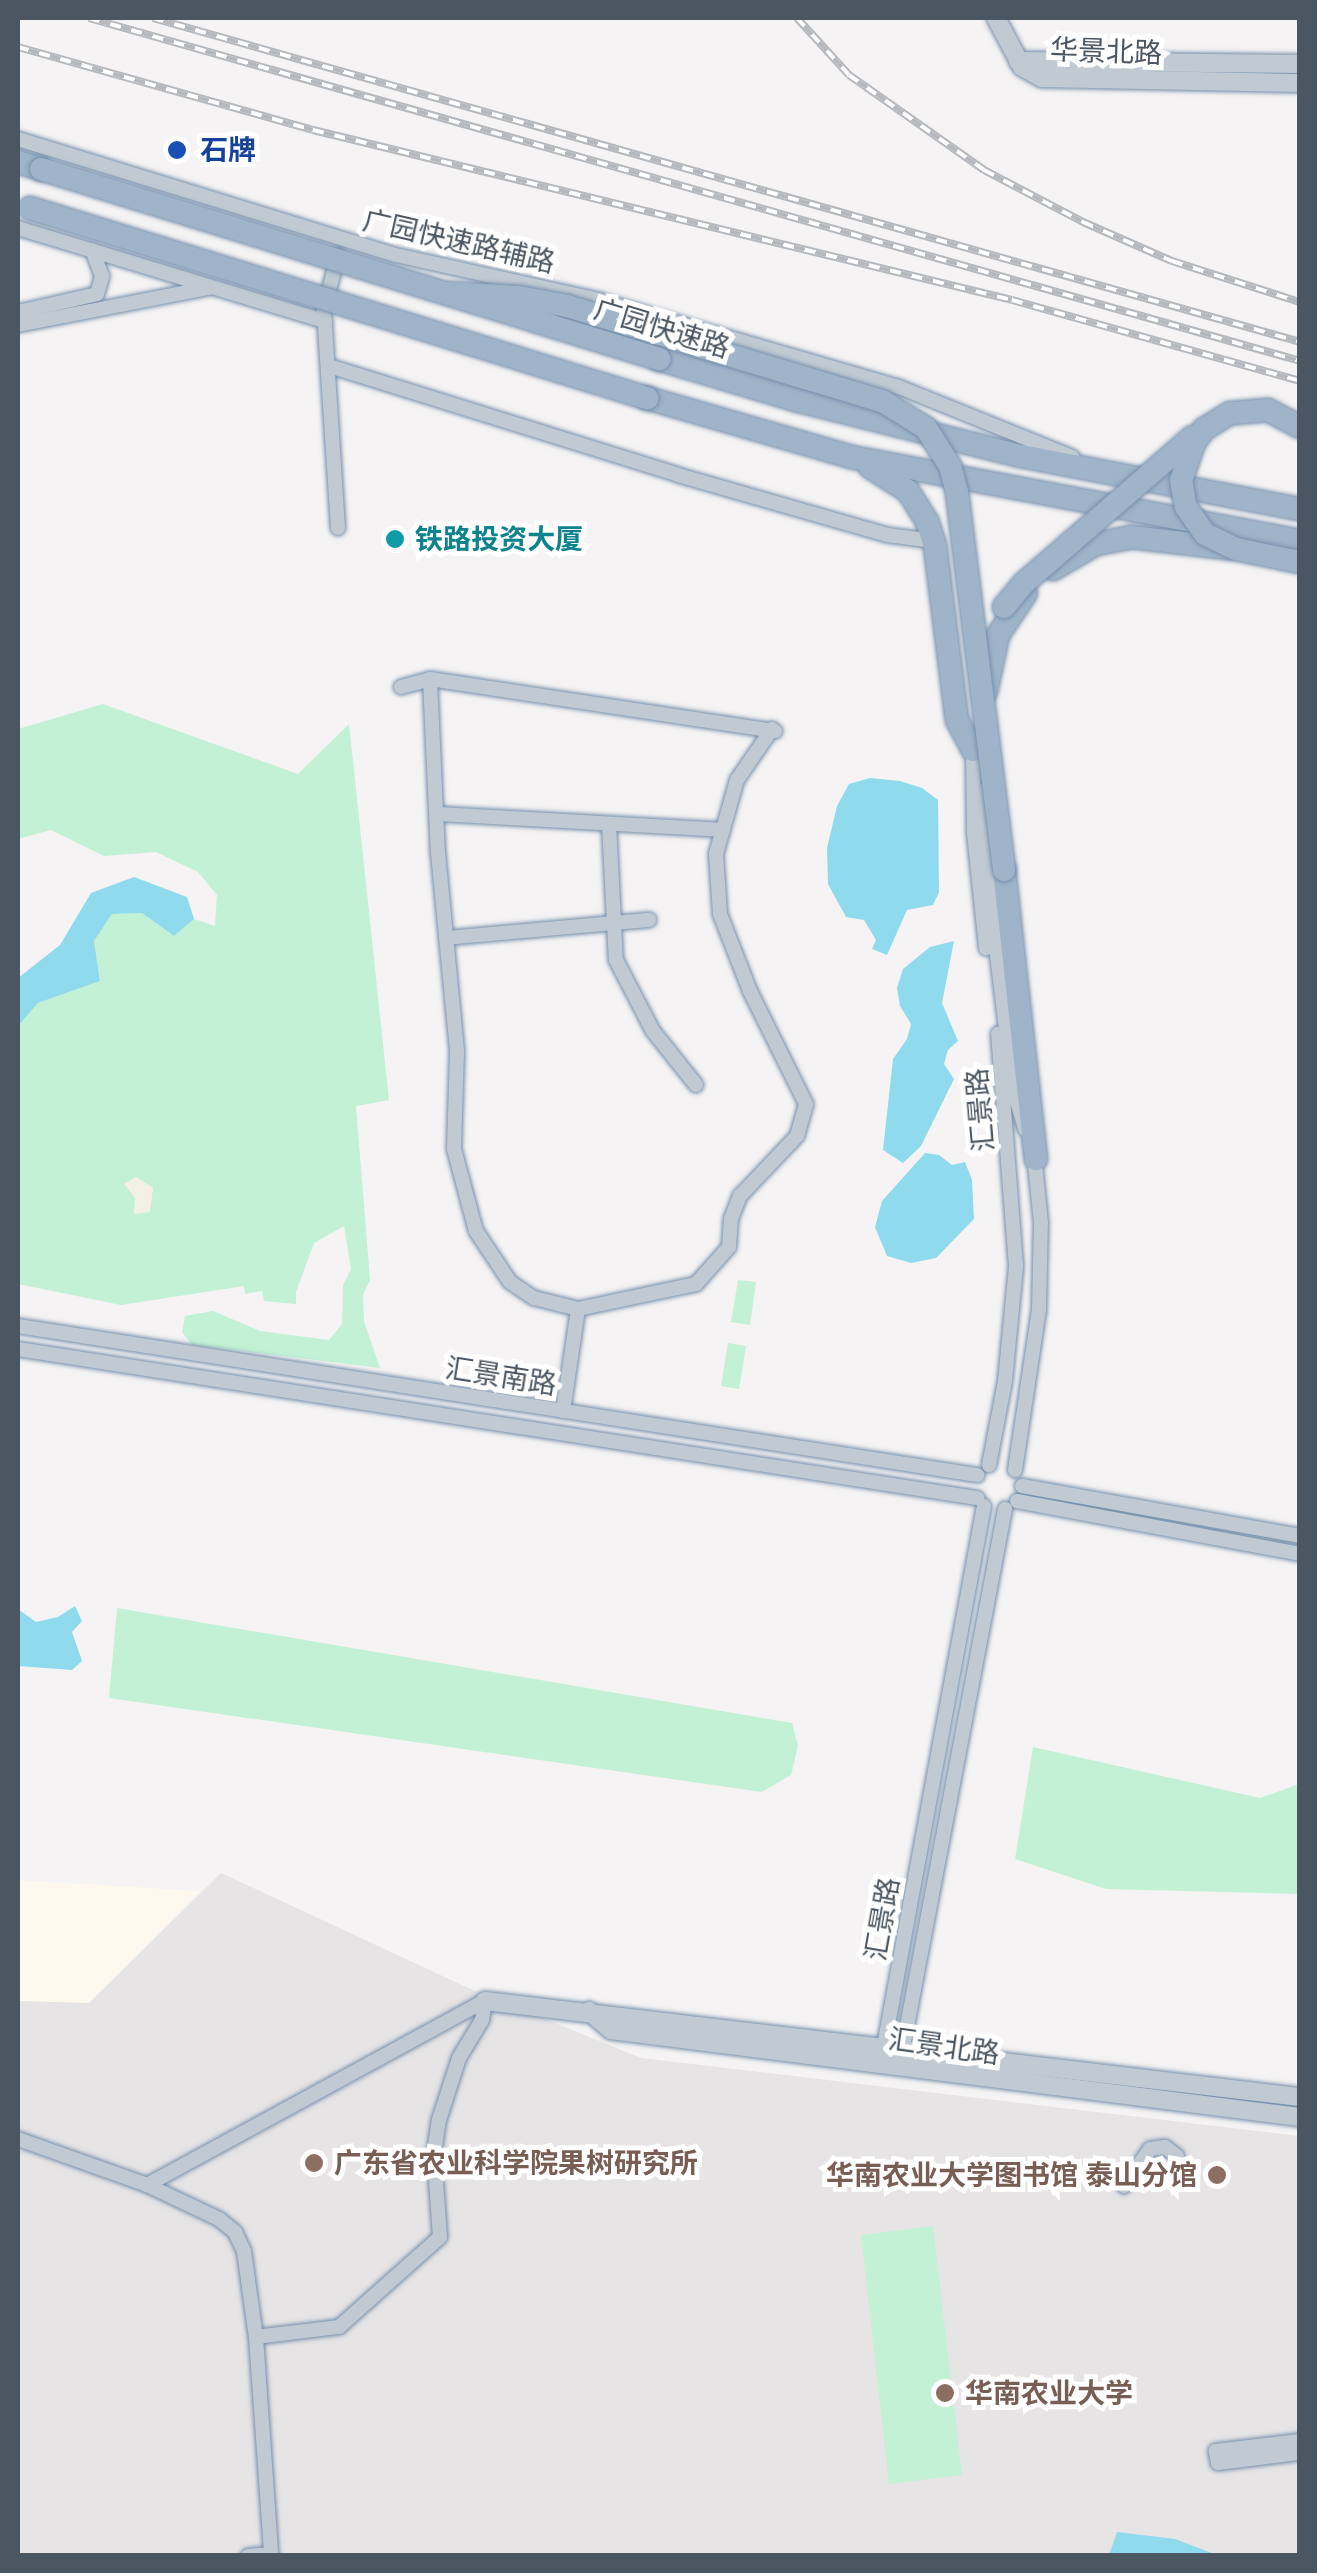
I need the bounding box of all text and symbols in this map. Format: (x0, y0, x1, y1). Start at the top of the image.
street label: 华景北路 (1049, 32, 1163, 70)
place label: 石牌 (200, 133, 256, 167)
marker: 石牌 (164, 137, 190, 163)
street label: 广园快速路辅路 (360, 203, 558, 279)
street label: 广园快速路 (590, 291, 734, 365)
place label: 铁路投资大厦 (415, 522, 583, 556)
marker: 铁路投资大厦 (384, 528, 406, 550)
street label: 汇景路 (960, 1067, 1000, 1153)
street label: 汇景南路 (443, 1351, 559, 1401)
street label: 汇景路 (858, 1875, 906, 1963)
street label: 汇景北路 (886, 2022, 1002, 2070)
place label: 广东省农业科学院果树研究所 (334, 2146, 698, 2180)
marker: 广东省农业科学院果树研究所 (303, 2152, 325, 2174)
place label: 华南农业大学图书馆 泰山分馆 (826, 2158, 1197, 2192)
marker: 华南农业大学图书馆 泰山分馆 (1206, 2164, 1228, 2186)
place label: 华南农业大学 (965, 2376, 1133, 2410)
marker: 华南农业大学 (934, 2382, 956, 2404)

